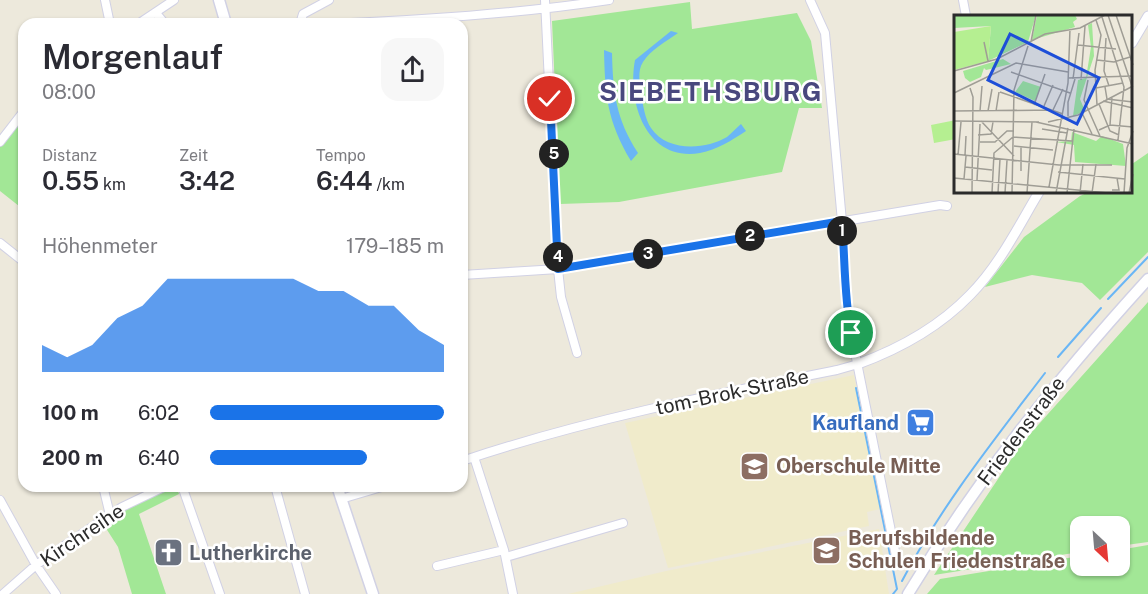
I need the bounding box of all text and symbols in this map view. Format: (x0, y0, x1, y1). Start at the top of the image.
inset map (954, 15, 1133, 194)
text: Morgenlauf (42, 38, 223, 76)
button: share (381, 38, 444, 101)
pin (524, 73, 575, 124)
district label: SIEBETHSBURG (599, 76, 823, 107)
text: 08:00 (42, 80, 96, 104)
icon: check (533, 82, 566, 115)
pin: 5 (539, 139, 569, 169)
text: 5 (549, 144, 559, 163)
text: Distanz (42, 146, 97, 165)
text: Zeit (179, 146, 208, 165)
text: Tempo (316, 146, 366, 165)
text: 0.55 (42, 165, 99, 196)
text: 3:42 (179, 165, 235, 196)
text: 6:44 (316, 165, 373, 196)
text: km (99, 175, 126, 194)
text: /km (373, 175, 405, 194)
pin: 1 (827, 216, 857, 246)
pin: 2 (735, 221, 765, 251)
text: 1 (839, 221, 845, 240)
text: 2 (745, 226, 755, 245)
text: Höhenmeter (42, 234, 158, 258)
text: 179–185 m (346, 234, 444, 258)
pin: 3 (633, 239, 663, 269)
pin: 4 (543, 242, 573, 272)
text: 3 (643, 244, 653, 263)
text: 4 (553, 247, 563, 266)
pin (825, 307, 876, 358)
icon: arrive (834, 316, 867, 349)
street label: tom-Brok-Straße (653, 364, 811, 420)
street label: Friedenstraße (972, 372, 1070, 490)
text: 100 m (42, 401, 99, 425)
text: 6:02 (138, 401, 179, 425)
supermarket icon: Kaufland (904, 407, 936, 439)
place label: Kaufland (812, 411, 899, 435)
text: 200 m (42, 446, 103, 470)
text: 6:40 (138, 446, 180, 470)
school or university icon: Oberschule Mitte (739, 450, 771, 482)
place label: Oberschule Mitte (776, 454, 941, 478)
street label: Kirchreihe (36, 498, 128, 572)
north arrow (1070, 516, 1130, 576)
map controls (1070, 516, 1130, 576)
place label: Berufsbildende Schulen Friedenstraße (848, 526, 1065, 573)
school or university icon: Berufsbildende Schulen Friedenstraße (811, 534, 843, 566)
church icon: Lutherkirche (152, 537, 184, 569)
place label: Lutherkirche (189, 541, 312, 565)

